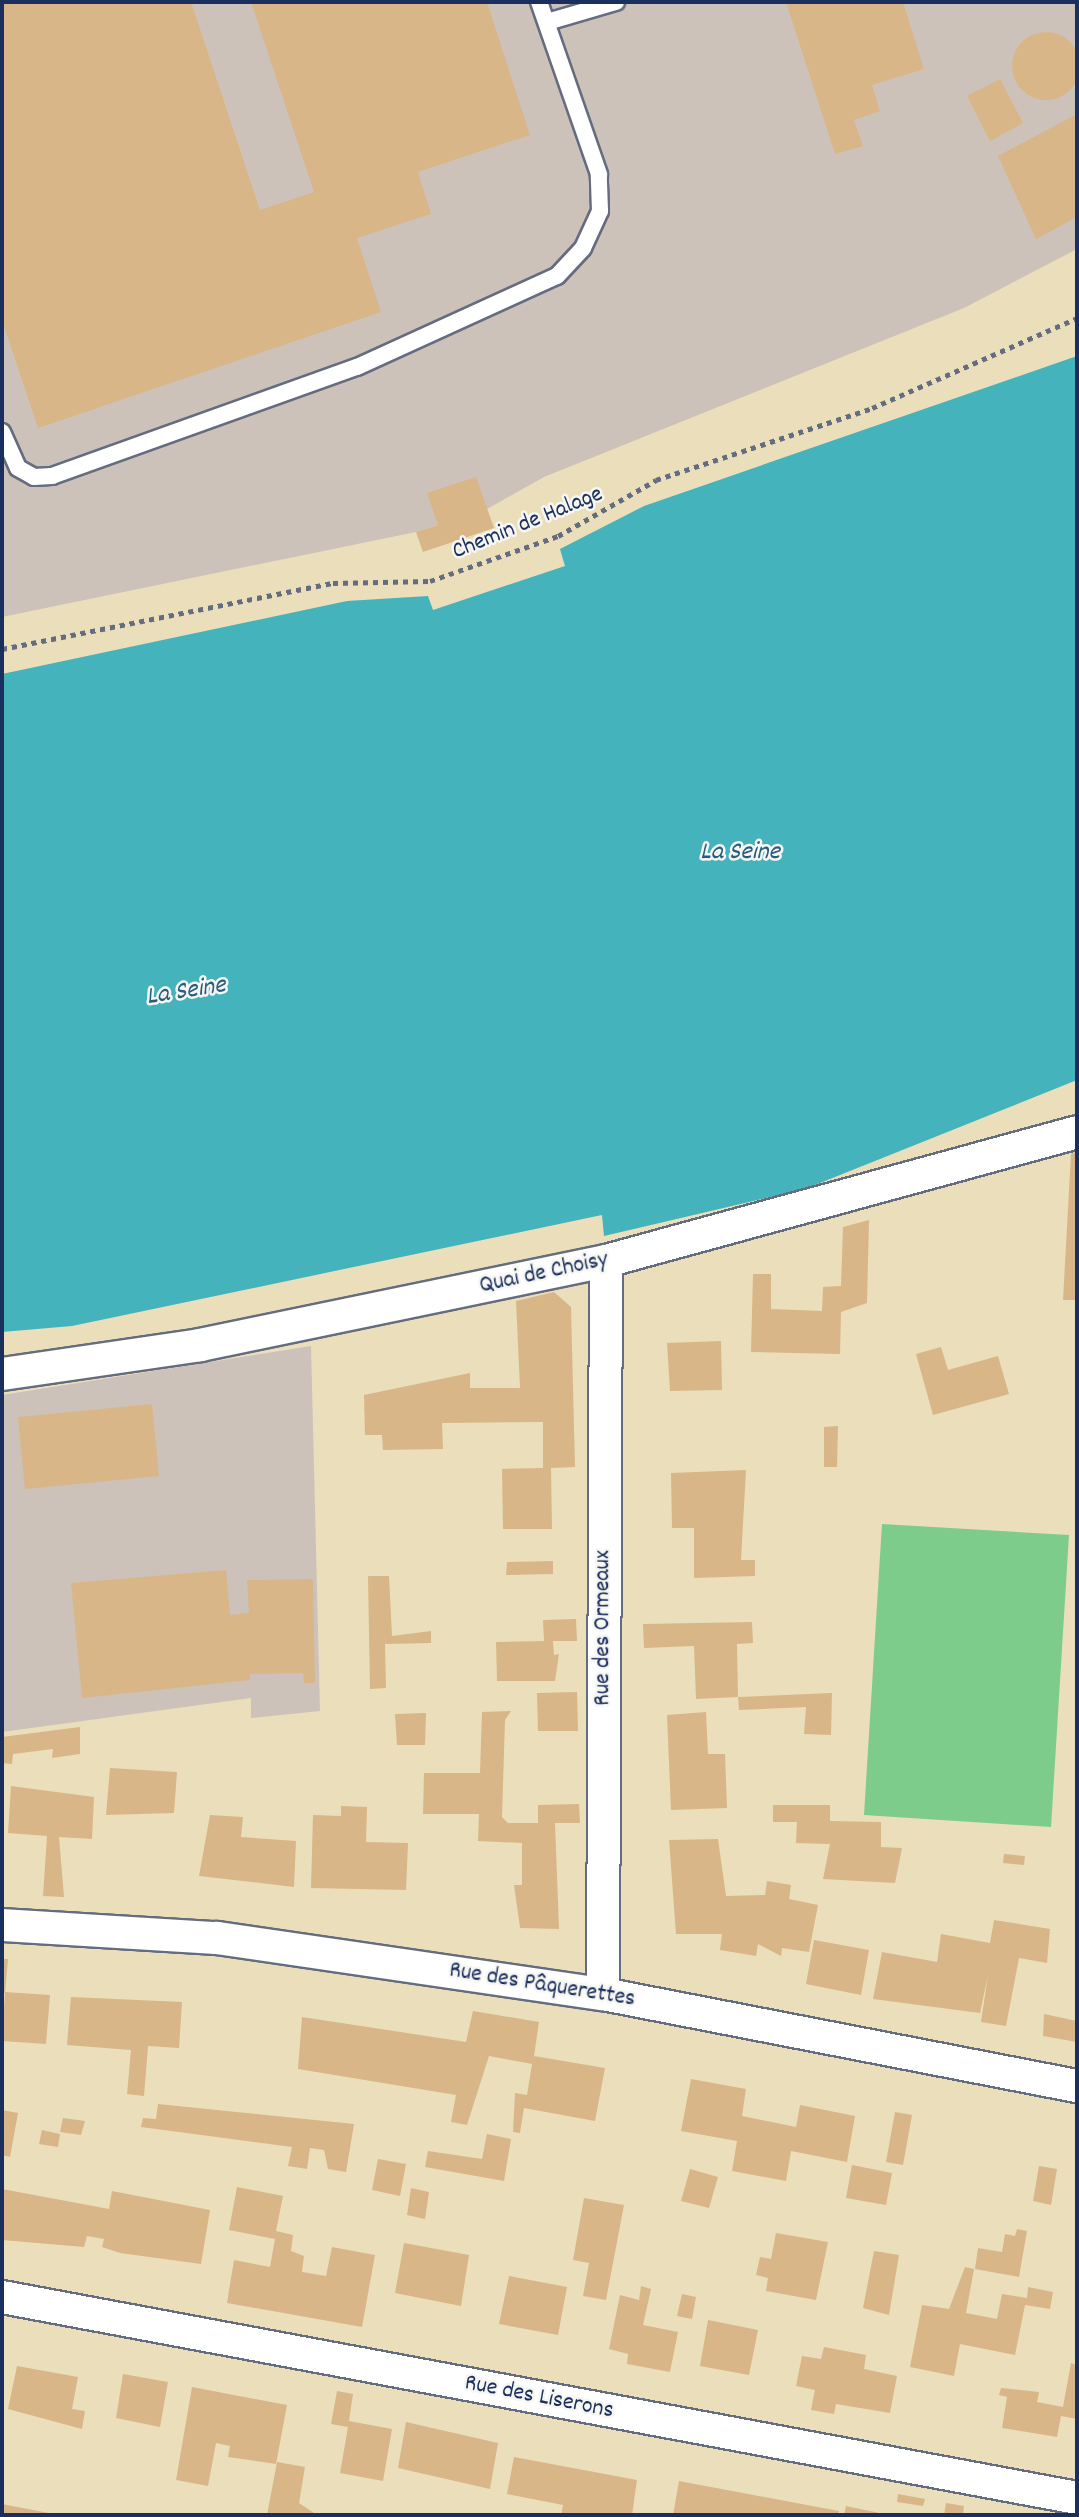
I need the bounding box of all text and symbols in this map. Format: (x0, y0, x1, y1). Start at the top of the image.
street label: Chemin de Halage (449, 481, 607, 567)
water label: La Seine (700, 837, 780, 869)
water label: La Seine (144, 970, 228, 1014)
street label: Quai de Choisy (477, 1246, 611, 1302)
street label: Rue des Ormeaux (590, 1550, 618, 1706)
street label: Rue des Pâquerettes (447, 1957, 637, 2015)
street label: Rue des Liserons (462, 2369, 616, 2427)

